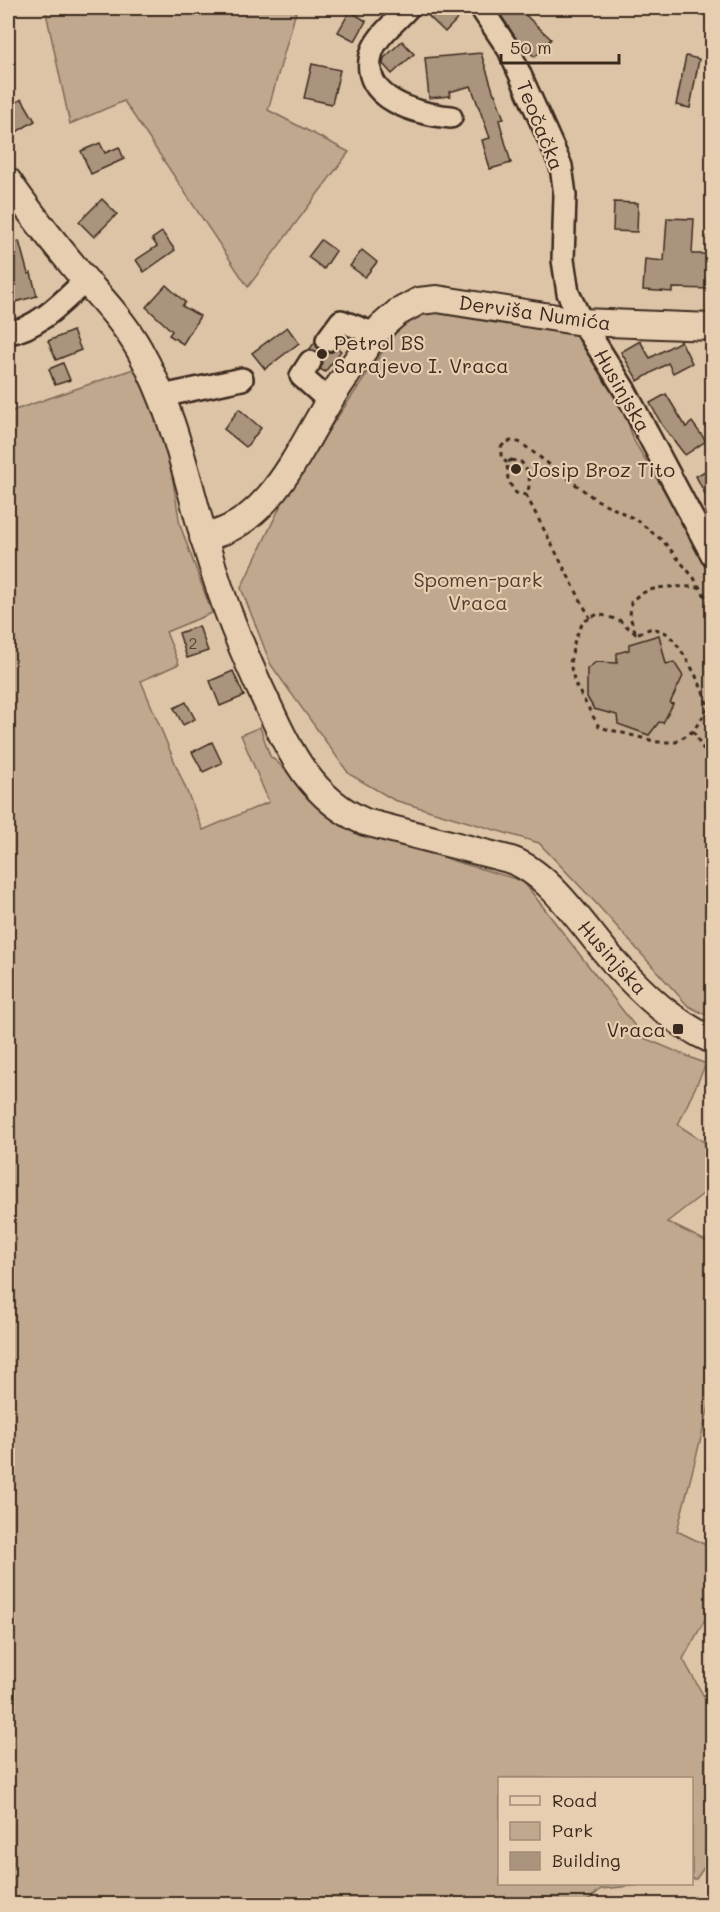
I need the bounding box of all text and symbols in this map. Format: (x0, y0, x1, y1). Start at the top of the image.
scale bar (501, 27, 620, 65)
text: 50 m (510, 35, 552, 59)
street label: Teočačka (511, 76, 571, 174)
street label: Derviša Numića (457, 288, 613, 336)
place label: Petrol BS Sarajevo I. Vraca (334, 329, 509, 378)
street label: Husinjska (589, 344, 657, 436)
marker: Petrol BS Sarajevo I. Vraca (315, 347, 329, 361)
place label: Josip Broz Tito (528, 456, 675, 482)
marker: Josip Broz Tito (509, 462, 523, 476)
park label: Spomen-park Vraca (414, 566, 542, 615)
house number: 2 (189, 632, 197, 653)
street label: Husinjska (573, 914, 653, 1000)
place label: Vraca (606, 1016, 666, 1042)
marker: Vraca (671, 1022, 685, 1036)
legend (498, 1777, 693, 1885)
text: Road (552, 1788, 597, 1812)
text: Park (552, 1818, 593, 1842)
text: Building (552, 1848, 620, 1872)

